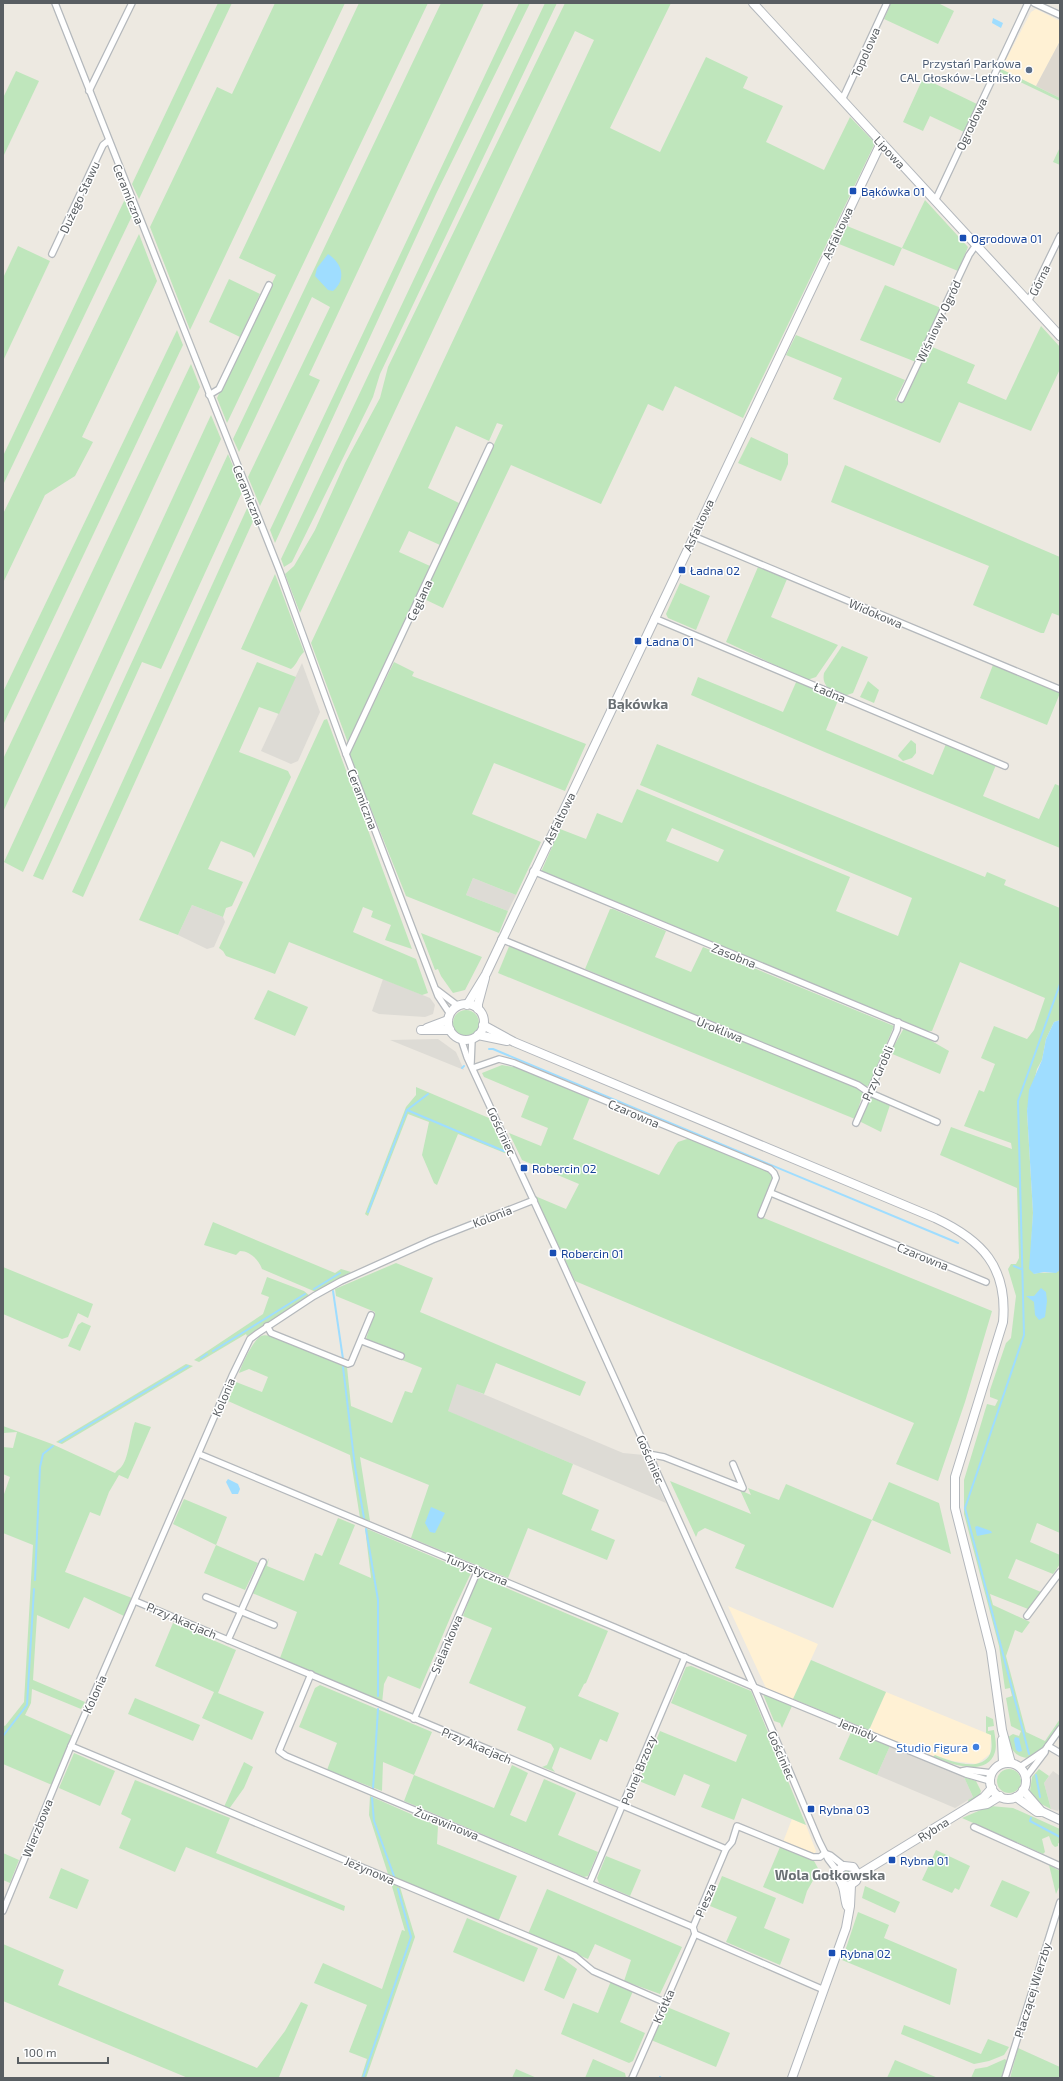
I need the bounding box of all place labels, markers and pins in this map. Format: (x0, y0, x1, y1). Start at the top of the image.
place label: Przystań Parkowa CAL Głosków-Letnisko (900, 56, 1021, 84)
marker: Przystań Parkowa CAL Głosków-Letnisko (1024, 65, 1034, 75)
place label: Bąkówka 01 (861, 184, 925, 198)
marker: Bąkówka 01 (848, 186, 858, 196)
place label: Ogrodowa 01 (971, 231, 1042, 245)
marker: Ogrodowa 01 (958, 233, 968, 243)
place label: Ładna 02 (690, 563, 740, 577)
marker: Ładna 02 (677, 565, 687, 575)
place label: Ładna 01 (646, 634, 694, 648)
marker: Ładna 01 (633, 636, 643, 646)
place label: Robercin 02 (532, 1161, 597, 1175)
marker: Robercin 02 (519, 1163, 529, 1173)
place label: Robercin 01 (561, 1246, 624, 1260)
marker: Robercin 01 (548, 1248, 558, 1258)
place label: Studio Figura (896, 1740, 968, 1754)
marker: Studio Figura (971, 1742, 981, 1752)
place label: Rybna 03 (819, 1802, 870, 1816)
marker: Rybna 03 (806, 1804, 816, 1814)
place label: Rybna 01 (900, 1853, 949, 1867)
marker: Rybna 01 (887, 1855, 897, 1865)
place label: Rybna 02 (840, 1946, 891, 1960)
marker: Rybna 02 (827, 1948, 837, 1958)

